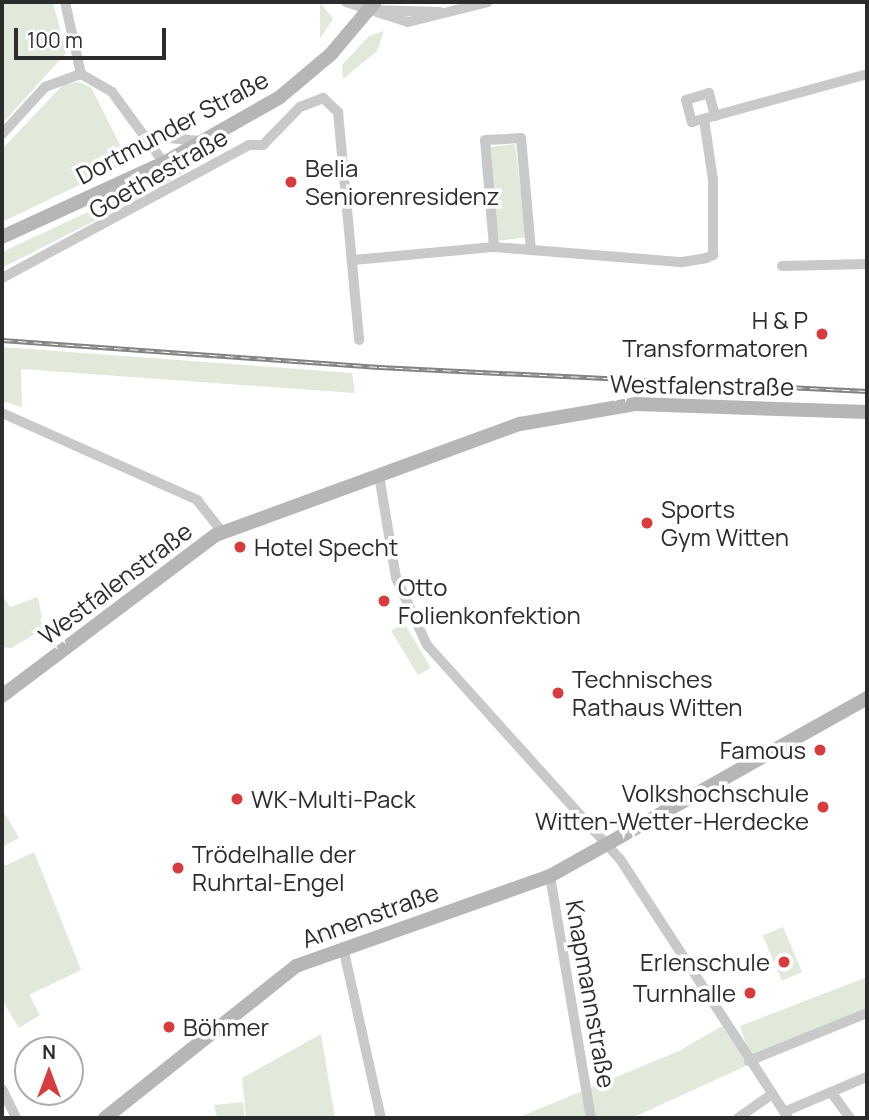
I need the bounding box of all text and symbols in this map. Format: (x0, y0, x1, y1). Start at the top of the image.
scale bar (18, 14, 170, 58)
text: 100 m (27, 26, 83, 54)
street label: Dortmunder Straße (71, 64, 273, 190)
street label: Goethestraße (84, 122, 232, 224)
place label: Belia Seniorenresidenz (305, 154, 499, 210)
marker: Belia Seniorenresidenz (283, 174, 299, 190)
place label: H & P Transformatoren (622, 306, 808, 362)
marker: H & P Transformatoren (814, 326, 830, 342)
street label: Westfalenstraße (610, 369, 794, 401)
place label: Sports Gym Witten (661, 495, 789, 551)
marker: Sports Gym Witten (639, 515, 655, 531)
street label: Westfalenstraße (33, 516, 197, 650)
place label: Hotel Specht (254, 533, 398, 561)
marker: Hotel Specht (232, 539, 248, 555)
place label: Otto Folienkonfektion (398, 573, 581, 629)
marker: Otto Folienkonfektion (376, 593, 392, 609)
place label: Technisches Rathaus Witten (572, 665, 743, 721)
marker: Technisches Rathaus Witten (550, 685, 566, 701)
place label: Famous (720, 736, 806, 764)
marker: Famous (812, 742, 828, 758)
place label: Volkshochschule Witten-Wetter-Herdecke (535, 779, 809, 835)
place label: WK-Multi-Pack (251, 785, 416, 813)
marker: WK-Multi-Pack (229, 791, 245, 807)
marker: Volkshochschule Witten-Wetter-Herdecke (815, 799, 831, 815)
place label: Trödelhalle der Ruhrtal-Engel (192, 840, 356, 896)
marker: Trödelhalle der Ruhrtal-Engel (170, 860, 186, 876)
street label: Annenstraße (298, 877, 442, 953)
street label: Knapmannstraße (560, 898, 622, 1090)
place label: Erlenschule (640, 948, 770, 976)
marker: Erlenschule (776, 954, 792, 970)
place label: Turnhalle (633, 979, 736, 1007)
marker: Turnhalle (742, 985, 758, 1001)
place label: Böhmer (183, 1013, 269, 1041)
marker: Böhmer (161, 1019, 177, 1035)
north arrow (14, 1036, 84, 1106)
text: N (42, 1039, 56, 1065)

